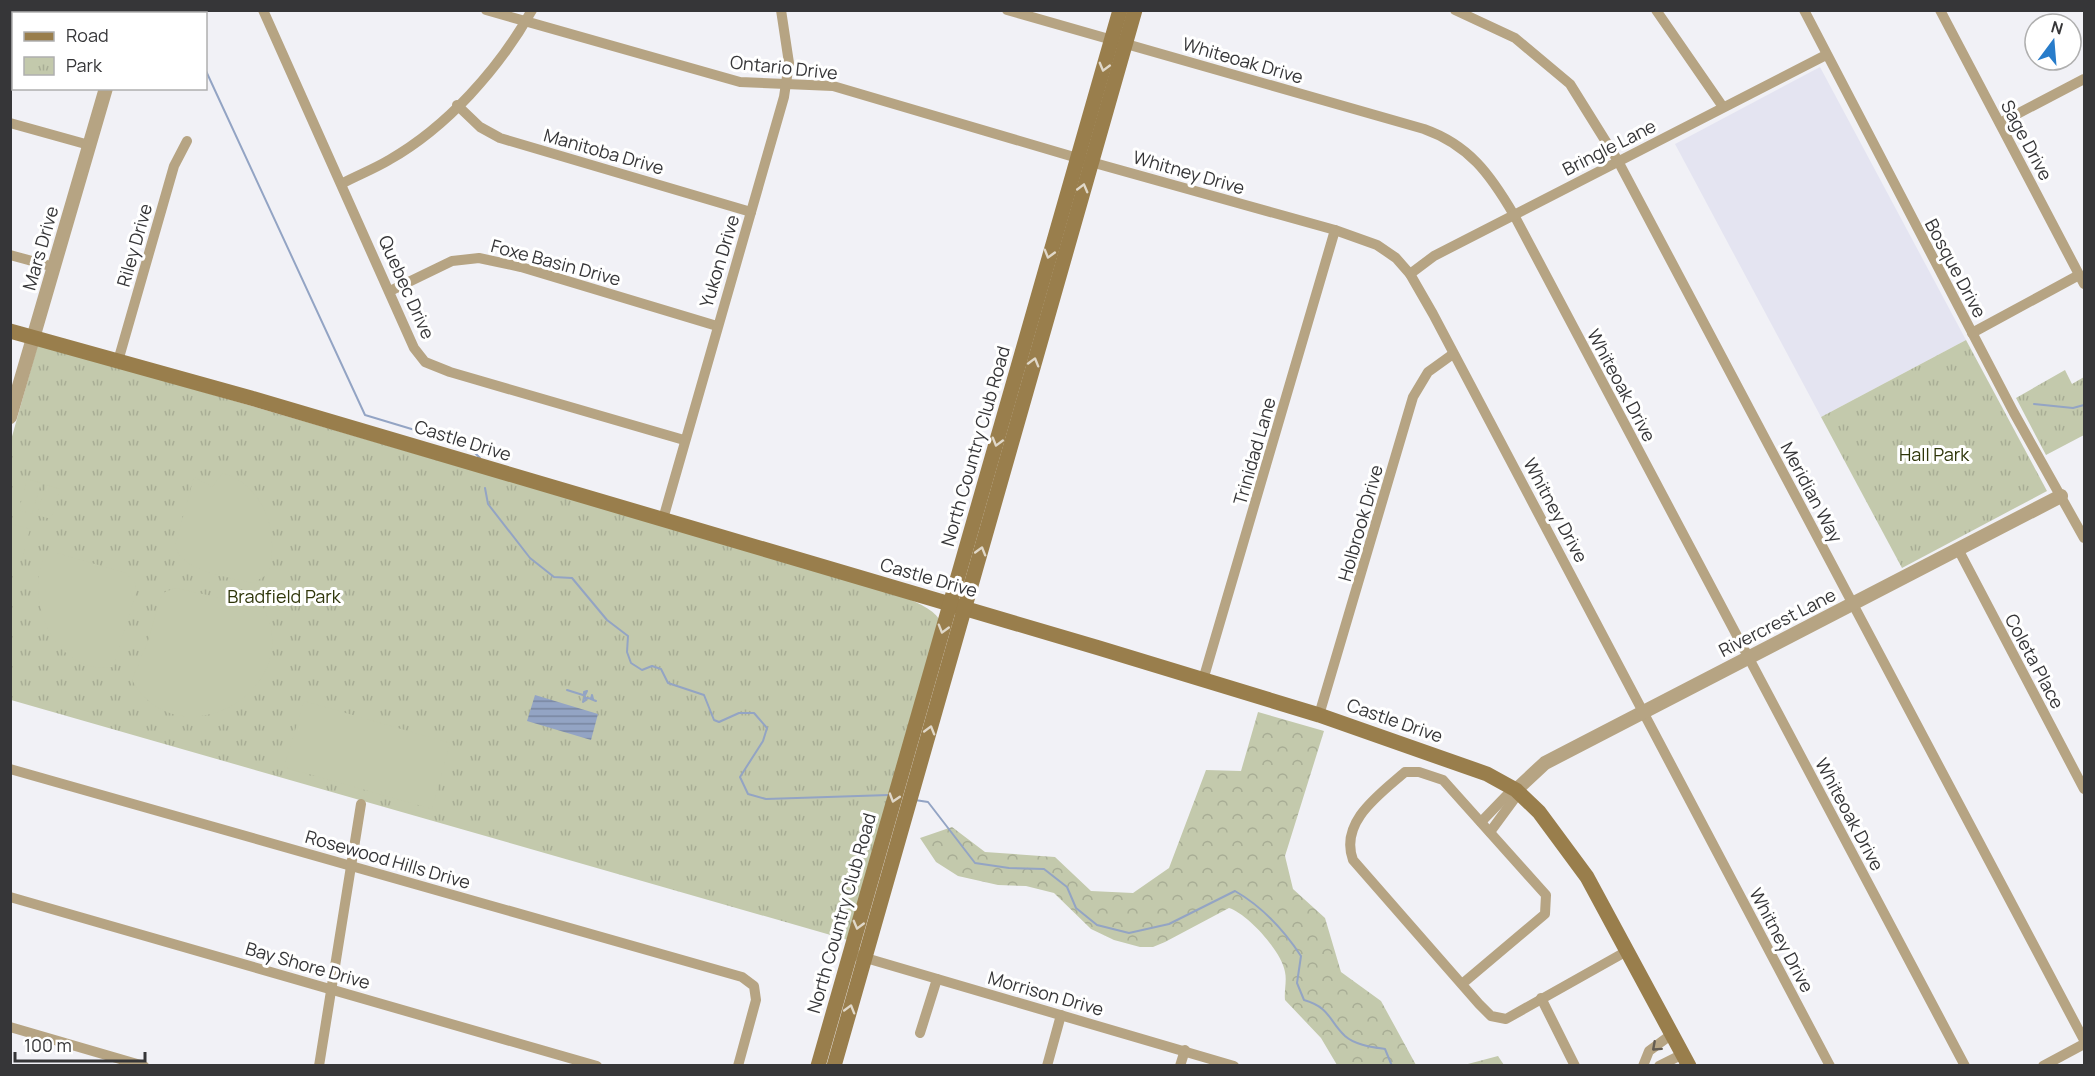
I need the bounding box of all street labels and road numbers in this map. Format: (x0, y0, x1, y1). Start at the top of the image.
street label: Whiteoak Drive (1180, 31, 1306, 89)
street label: Ontario Drive (729, 49, 839, 85)
street label: Sage Drive (1996, 96, 2058, 184)
street label: Bringle Lane (1558, 113, 1660, 181)
street label: Manitoba Drive (541, 122, 667, 180)
street label: Whitney Drive (1130, 145, 1248, 199)
street label: Riley Drive (111, 201, 157, 289)
street label: Mars Drive (17, 203, 63, 293)
street label: Yukon Drive (694, 212, 744, 310)
street label: Bosque Drive (1920, 214, 1992, 322)
street label: Quebec Drive (373, 231, 441, 343)
street label: Foxe Basin Drive (488, 233, 624, 291)
street label: Whiteoak Drive (1582, 324, 1662, 446)
street label: North Country Club Road (935, 343, 1015, 549)
street label: Trinidad Lane (1227, 394, 1281, 508)
street label: Castle Drive (412, 414, 514, 466)
street label: Meridian Way (1775, 438, 1849, 547)
street label: Whitney Drive (1518, 454, 1594, 566)
street label: Holbrook Drive (1332, 462, 1388, 584)
street label: Castle Drive (878, 552, 980, 602)
street label: Rivercrest Lane (1714, 582, 1840, 662)
street label: Coleta Place (2000, 609, 2070, 713)
street label: Castle Drive (1344, 692, 1446, 748)
street label: Whiteoak Drive (1810, 753, 1890, 875)
street label: North Country Club Road (801, 810, 881, 1016)
street label: Rosewood Hills Drive (303, 824, 473, 894)
street label: Whitney Drive (1744, 884, 1820, 996)
street label: Bay Shore Drive (243, 936, 373, 994)
street label: Morrison Drive (985, 965, 1107, 1021)

